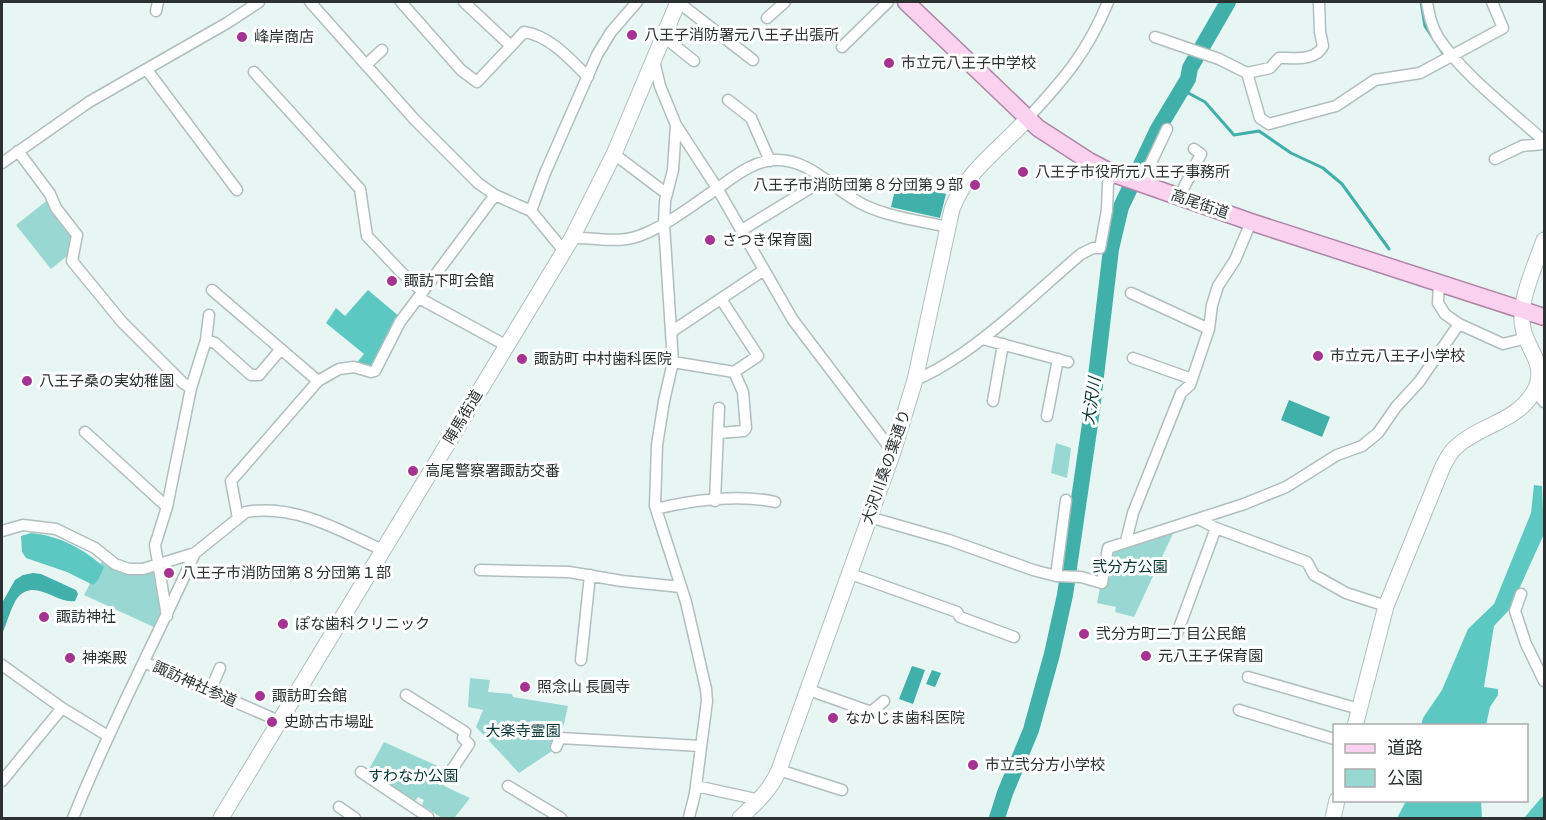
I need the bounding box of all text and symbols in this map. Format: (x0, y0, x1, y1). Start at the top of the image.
place label: 八王子消防署元八王子出張所 (644, 25, 839, 46)
place label: 峰岸商店 (254, 27, 314, 48)
marker: 八王子消防署元八王子出張所 (625, 28, 639, 42)
marker: 峰岸商店 (235, 30, 249, 44)
place label: 市立元八王子中学校 (901, 53, 1036, 74)
marker: 市立元八王子中学校 (882, 56, 896, 70)
place label: 八王子市役所元八王子事務所 (1035, 162, 1230, 183)
marker: 八王子市役所元八王子事務所 (1016, 165, 1030, 179)
place label: 八王子市消防団第８分団第９部 (753, 175, 963, 196)
marker: 八王子市消防団第８分団第９部 (968, 178, 982, 192)
street label: 高尾街道 (1168, 185, 1232, 224)
place label: さつき保育園 (722, 230, 812, 251)
marker: さつき保育園 (703, 233, 717, 247)
place label: 諏訪下町会館 (404, 271, 494, 292)
marker: 諏訪下町会館 (385, 274, 399, 288)
place label: 市立元八王子小学校 (1330, 346, 1465, 367)
place label: 諏訪町 中村歯科医院 (534, 349, 672, 370)
marker: 市立元八王子小学校 (1311, 349, 1325, 363)
marker: 諏訪町 中村歯科医院 (515, 352, 529, 366)
place label: 八王子桑の実幼稚園 (39, 371, 174, 392)
marker: 八王子桑の実幼稚園 (20, 374, 34, 388)
water label: 大沢川 (1078, 374, 1107, 426)
street label: 陣馬街道 (439, 386, 488, 448)
street label: 大沢川桑の葉通り (857, 407, 916, 527)
place label: 高尾警察署諏訪交番 (425, 461, 560, 482)
marker: 高尾警察署諏訪交番 (406, 464, 420, 478)
park label: 弐分方公園 (1092, 557, 1168, 578)
place label: 八王子市消防団第８分団第１部 (181, 563, 391, 584)
marker: 八王子市消防団第８分団第１部 (162, 566, 176, 580)
place label: 諏訪神社 (56, 607, 116, 628)
marker: 諏訪神社 (37, 610, 51, 624)
place label: ぽな歯科クリニック (295, 614, 430, 635)
marker: ぽな歯科クリニック (276, 617, 290, 631)
place label: 弐分方町二丁目公民館 (1096, 624, 1246, 645)
marker: 弐分方町二丁目公民館 (1077, 627, 1091, 641)
place label: 元八王子保育園 (1158, 646, 1263, 667)
place label: 神楽殿 (82, 648, 127, 669)
marker: 元八王子保育園 (1139, 649, 1153, 663)
marker: 神楽殿 (63, 651, 77, 665)
street label: 諏訪神社参道 (149, 657, 240, 712)
place label: 照念山 長圓寺 (537, 677, 630, 698)
marker: 照念山 長圓寺 (518, 680, 532, 694)
place label: 諏訪町会館 (272, 686, 347, 707)
marker: 諏訪町会館 (253, 689, 267, 703)
place label: なかじま歯科医院 (845, 708, 965, 729)
marker: なかじま歯科医院 (826, 711, 840, 725)
place label: 史跡古市場趾 (284, 712, 374, 733)
marker: 史跡古市場趾 (265, 715, 279, 729)
park label: 大楽寺霊園 (485, 721, 561, 742)
legend (1333, 724, 1528, 802)
text: 道路 (1387, 736, 1423, 761)
place label: 市立弐分方小学校 (985, 755, 1105, 776)
marker: 市立弐分方小学校 (966, 758, 980, 772)
park label: すわなか公園 (368, 766, 458, 787)
text: 公園 (1387, 766, 1423, 791)

